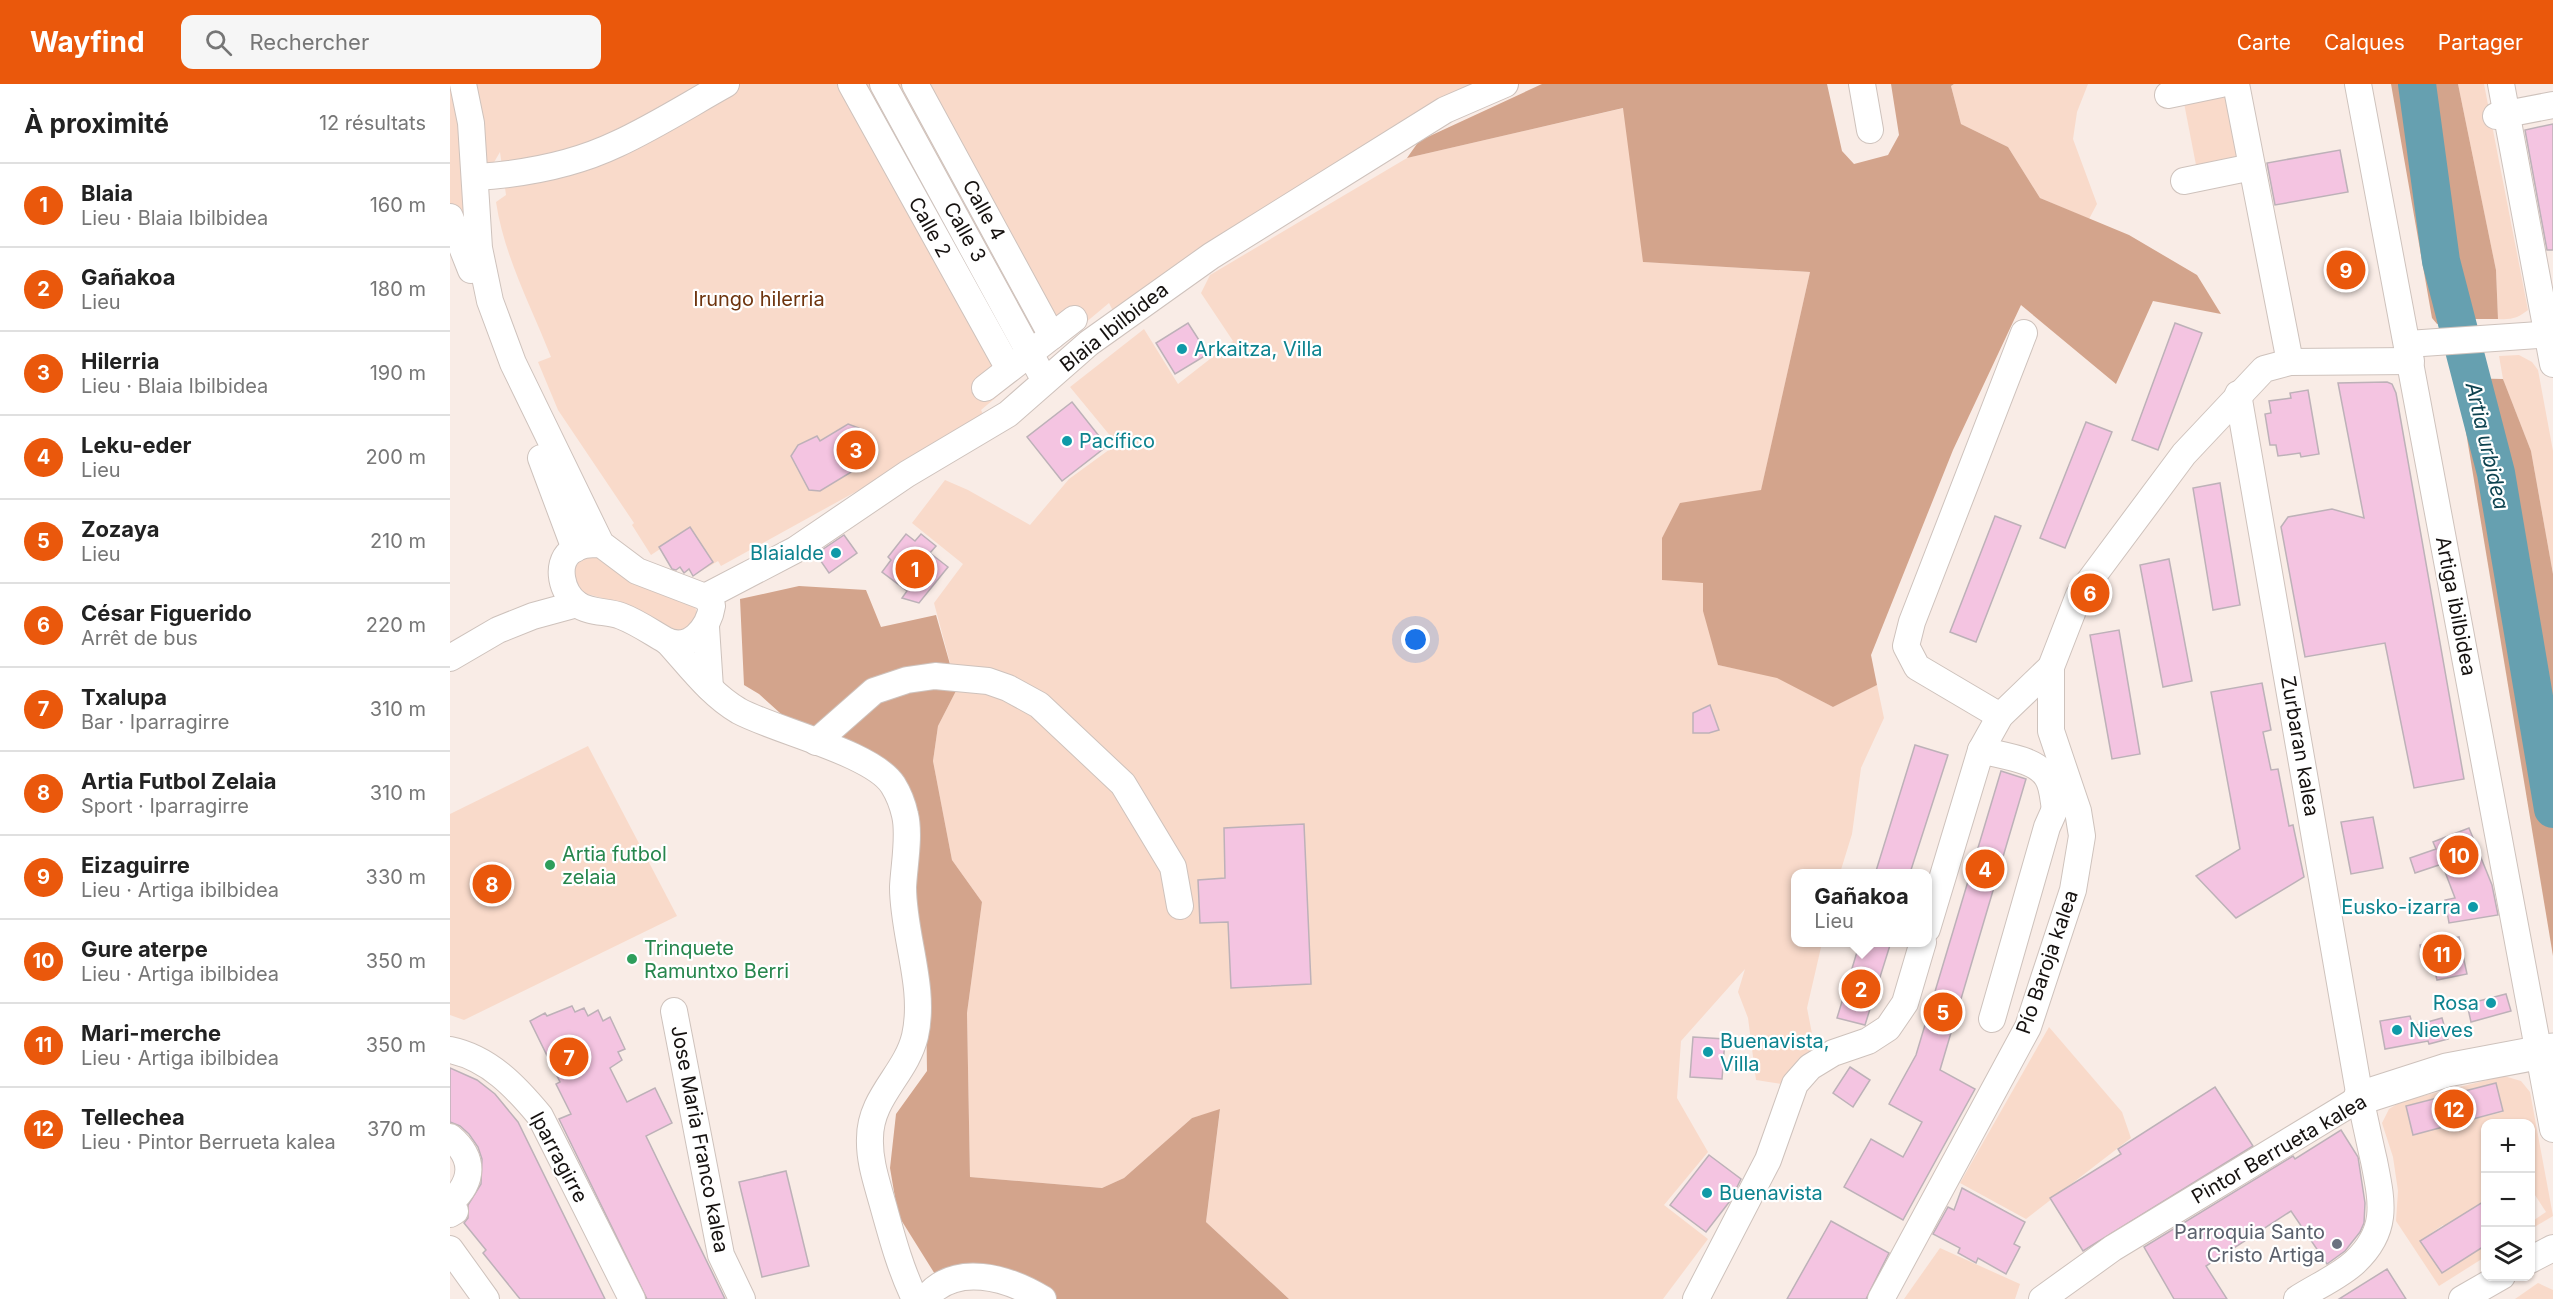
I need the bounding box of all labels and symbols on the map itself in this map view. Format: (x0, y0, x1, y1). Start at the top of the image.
street label: Calle 4 (958, 175, 1010, 245)
street label: Calle 2 (904, 193, 956, 261)
street label: Calle 3 (939, 198, 991, 266)
pin: 9 (2326, 248, 2366, 292)
street label: Blaia Ibilbidea (1055, 277, 1173, 377)
park label: Irungo hilerria (693, 287, 825, 311)
place label: Arkaitza, Villa (1194, 337, 1322, 361)
marker: Arkaitza, Villa (1175, 342, 1189, 356)
water label: Artia urbidea (2460, 379, 2514, 512)
pin: 3 (836, 428, 876, 472)
place label: Pacífico (1079, 429, 1155, 453)
marker: Pacífico (1060, 434, 1074, 448)
street label: Artiga ibilbidea (2431, 534, 2481, 678)
place label: Blaialde (750, 541, 824, 565)
marker: Blaialde (829, 546, 843, 560)
pin: 1 (896, 546, 934, 592)
pin: 6 (2070, 570, 2110, 616)
your location (1401, 625, 1430, 654)
street label: Zurbaran kalea (2276, 674, 2324, 818)
pin: 10 (2440, 832, 2478, 878)
place label: Artia futbol zelaia (562, 842, 667, 889)
pin: 4 (1966, 846, 2005, 892)
marker: Artia futbol zelaia (543, 858, 557, 872)
pin: 8 (472, 862, 512, 906)
street label: Pío Baroja kalea (2011, 887, 2083, 1037)
place label: Eusko-izarra (2341, 895, 2461, 919)
marker: Eusko-izarra (2466, 900, 2480, 914)
pin: 11 (2422, 932, 2462, 976)
place label: Trinquete Ramuntxo Berri (644, 936, 789, 983)
marker: Trinquete Ramuntxo Berri (625, 952, 639, 966)
pin: 2 (1842, 966, 1880, 1012)
pin: 5 (1924, 990, 1962, 1034)
place label: Rosa (2433, 991, 2479, 1015)
marker: Rosa (2484, 996, 2498, 1010)
place label: Nieves (2409, 1018, 2473, 1042)
street label: Jose Maria Franco kalea (666, 1023, 734, 1255)
marker: Nieves (2390, 1023, 2404, 1037)
place label: Buenavista, Villa (1720, 1029, 1830, 1076)
pin: 7 (550, 1034, 588, 1080)
marker: Buenavista, Villa (1701, 1045, 1715, 1059)
pin: 12 (2434, 1086, 2474, 1132)
street label: Pintor Berrueta kalea (2187, 1089, 2371, 1209)
street label: Iparragirre (525, 1107, 593, 1207)
place label: Buenavista (1719, 1181, 1823, 1205)
marker: Buenavista (1700, 1186, 1714, 1200)
place label: Parroquia Santo Cristo Artiga (2174, 1220, 2325, 1267)
marker: Parroquia Santo Cristo Artiga (2330, 1237, 2344, 1251)

